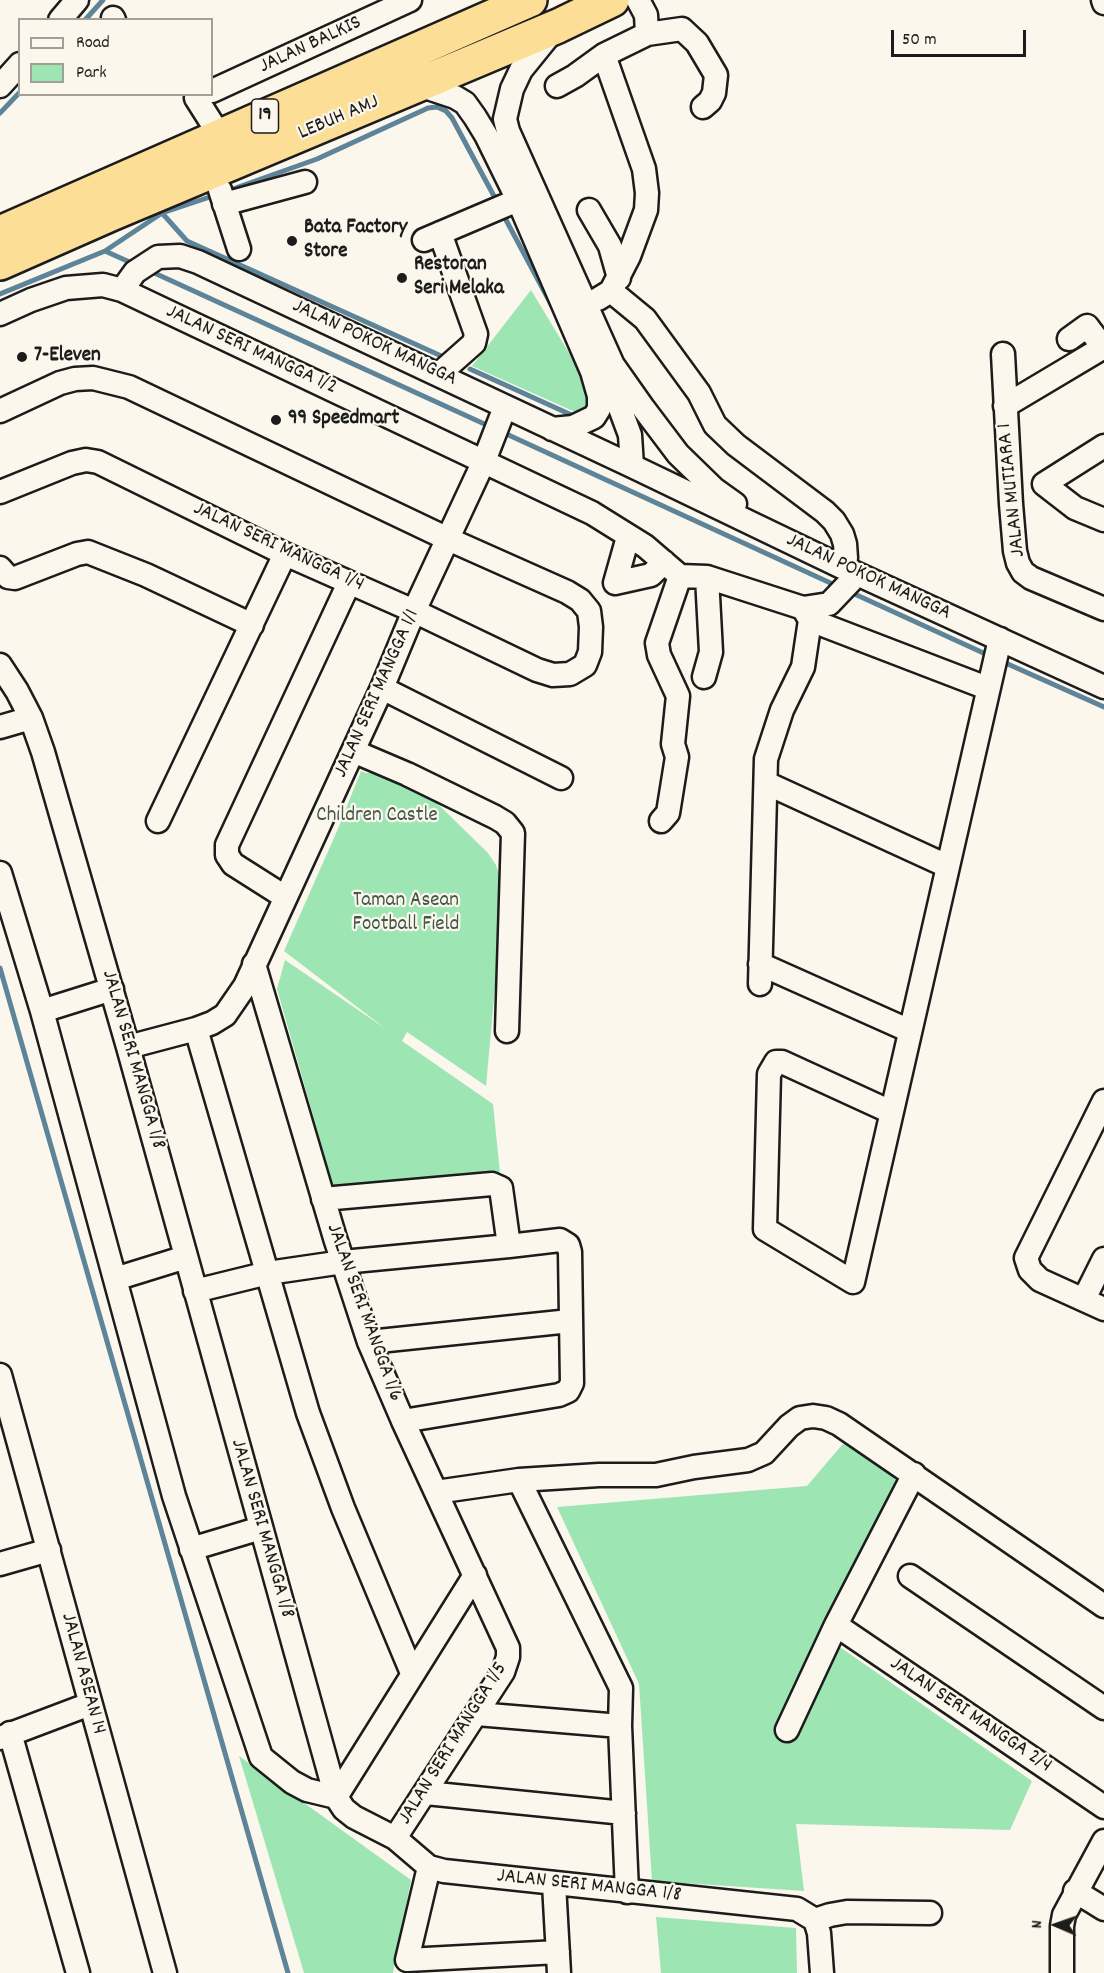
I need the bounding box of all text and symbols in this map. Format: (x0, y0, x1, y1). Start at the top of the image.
street label: JALAN BALKIS (256, 11, 366, 81)
legend (18, 18, 213, 96)
scale bar (894, 18, 1029, 56)
text: 50 m (902, 28, 937, 53)
text: Road (76, 31, 110, 56)
text: Park (76, 61, 107, 86)
street label: LEBUH AMJ (295, 91, 383, 147)
road number: 19 (252, 99, 278, 133)
place label: Bata Factory Store (304, 216, 407, 266)
marker: Bata Factory Store (285, 234, 299, 248)
place label: Restoran Seri Melaka (414, 253, 504, 303)
marker: Restoran Seri Melaka (395, 271, 409, 285)
street label: JALAN POKOK MANGGA (288, 295, 460, 393)
street label: JALAN SERI MANGGA 1/2 (161, 300, 341, 402)
place label: 7-Eleven (34, 344, 101, 370)
marker: 7-Eleven (15, 350, 29, 364)
place label: 99 Speedmart (288, 407, 399, 433)
marker: 99 Speedmart (269, 413, 283, 427)
street label: JALAN MUTIARA 1 (993, 422, 1033, 558)
street label: JALAN SERI MANGGA 1/4 (189, 497, 367, 599)
street label: JALAN POKOK MANGGA (782, 529, 954, 627)
street label: JALAN SERI MANGGA 1/1 (330, 606, 426, 782)
park label: Children Castle (316, 804, 438, 830)
park label: Taman Asean Football Field (353, 889, 459, 939)
street label: JALAN SERI MANGGA 1/8 (94, 967, 170, 1153)
street label: JALAN SERI MANGGA 1/6 (319, 1221, 407, 1405)
street label: JALAN SERI MANGGA 1/8 (223, 1436, 299, 1622)
street label: JALAN ASEAN 14 (54, 1611, 110, 1737)
street label: JALAN SERI MANGGA 2/4 (884, 1652, 1056, 1780)
street label: JALAN SERI MANGGA 1/5 (394, 1658, 514, 1830)
street label: JALAN SERI MANGGA 1/8 (496, 1865, 682, 1909)
north arrow (1026, 1895, 1086, 1955)
text: N (1026, 1920, 1049, 1929)

